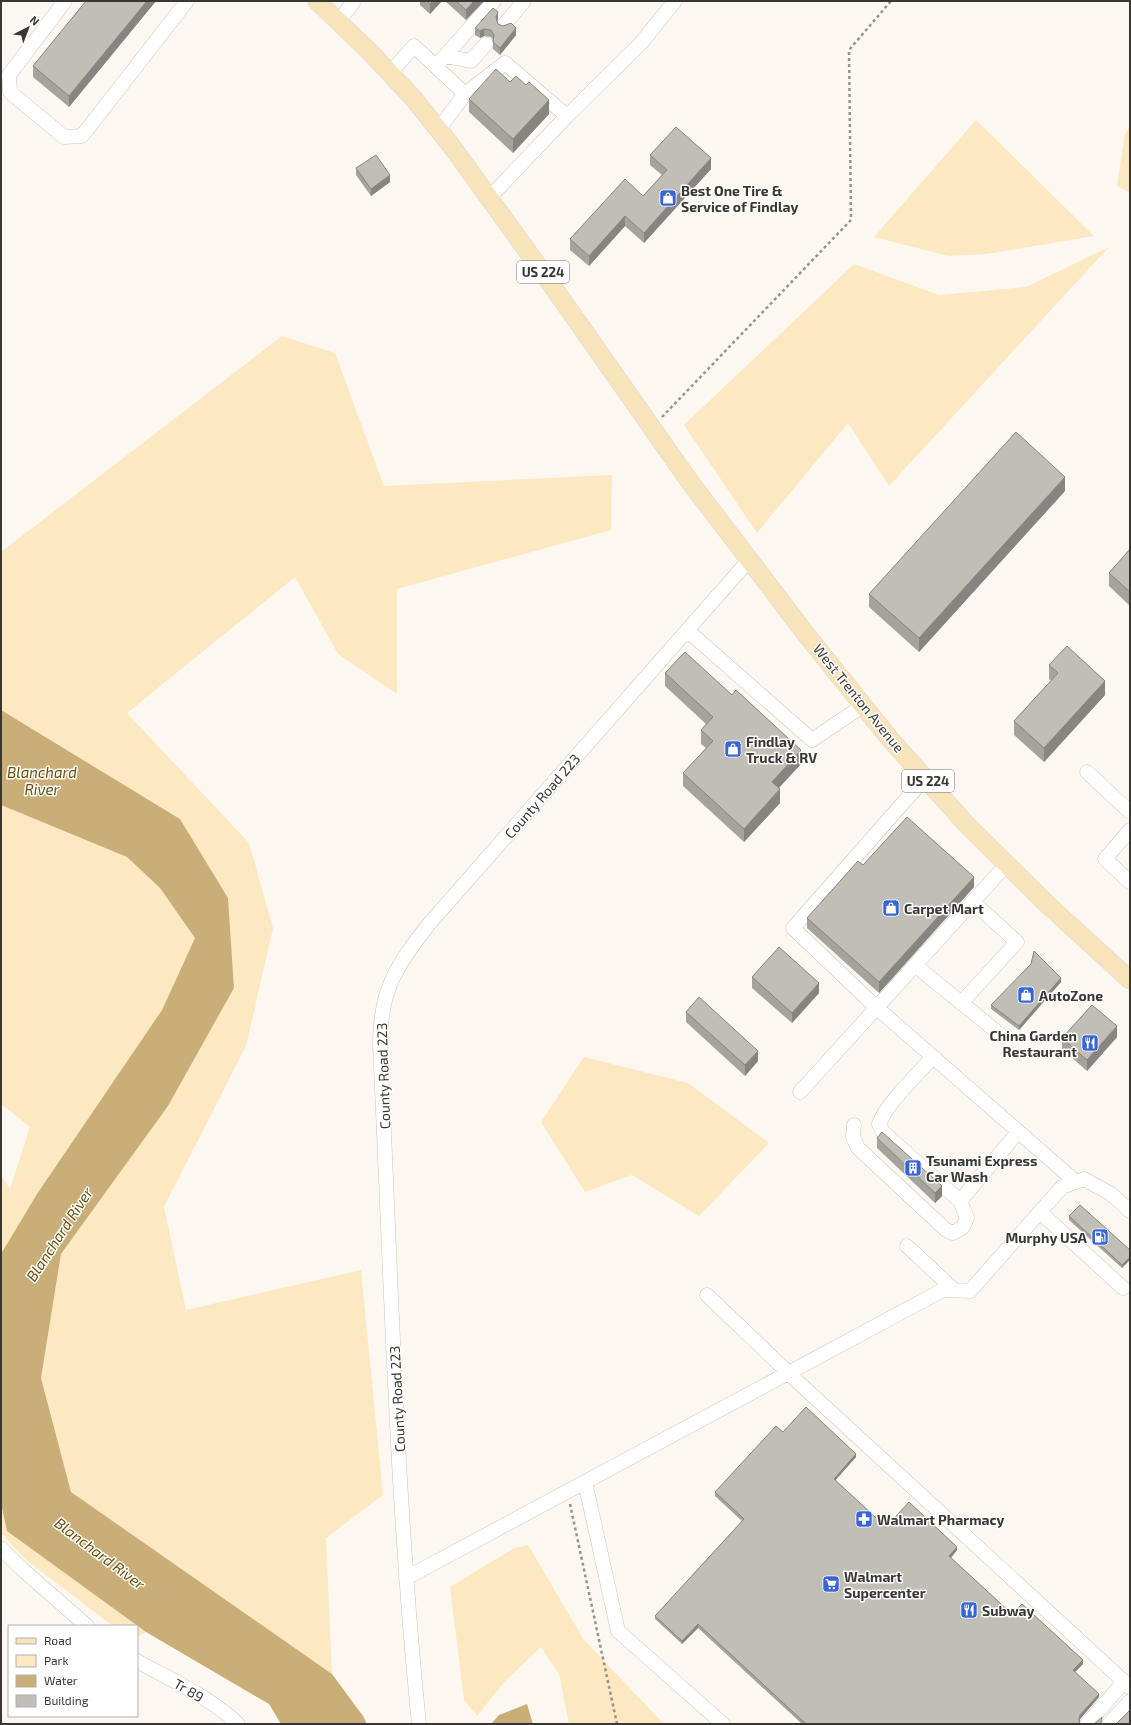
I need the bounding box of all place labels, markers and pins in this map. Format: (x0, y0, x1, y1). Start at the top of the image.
place label: Best One Tire & Service of Findlay (681, 182, 798, 215)
shop icon: Best One Tire & Service of Findlay (658, 188, 678, 208)
place label: Findlay Truck & RV (746, 733, 817, 766)
shop icon: Findlay Truck & RV (723, 739, 743, 759)
shop icon: Carpet Mart (881, 898, 901, 918)
place label: Carpet Mart (904, 900, 984, 917)
shop icon: AutoZone (1016, 985, 1036, 1005)
place label: AutoZone (1039, 987, 1103, 1004)
place label: China Garden Restaurant (989, 1027, 1077, 1060)
restaurant icon: China Garden Restaurant (1080, 1033, 1100, 1053)
place label: Tsunami Express Car Wash (926, 1152, 1037, 1185)
building icon: Tsunami Express Car Wash (903, 1158, 923, 1178)
fuel station icon: Murphy USA (1090, 1227, 1110, 1247)
place label: Murphy USA (1006, 1229, 1088, 1246)
pharmacy icon: Walmart Pharmacy (854, 1509, 874, 1529)
place label: Walmart Pharmacy (877, 1511, 1005, 1528)
place label: Walmart Supercenter (844, 1568, 926, 1601)
supermarket icon: Walmart Supercenter (821, 1574, 841, 1594)
restaurant icon: Subway (959, 1600, 979, 1620)
place label: Subway (982, 1602, 1035, 1619)

